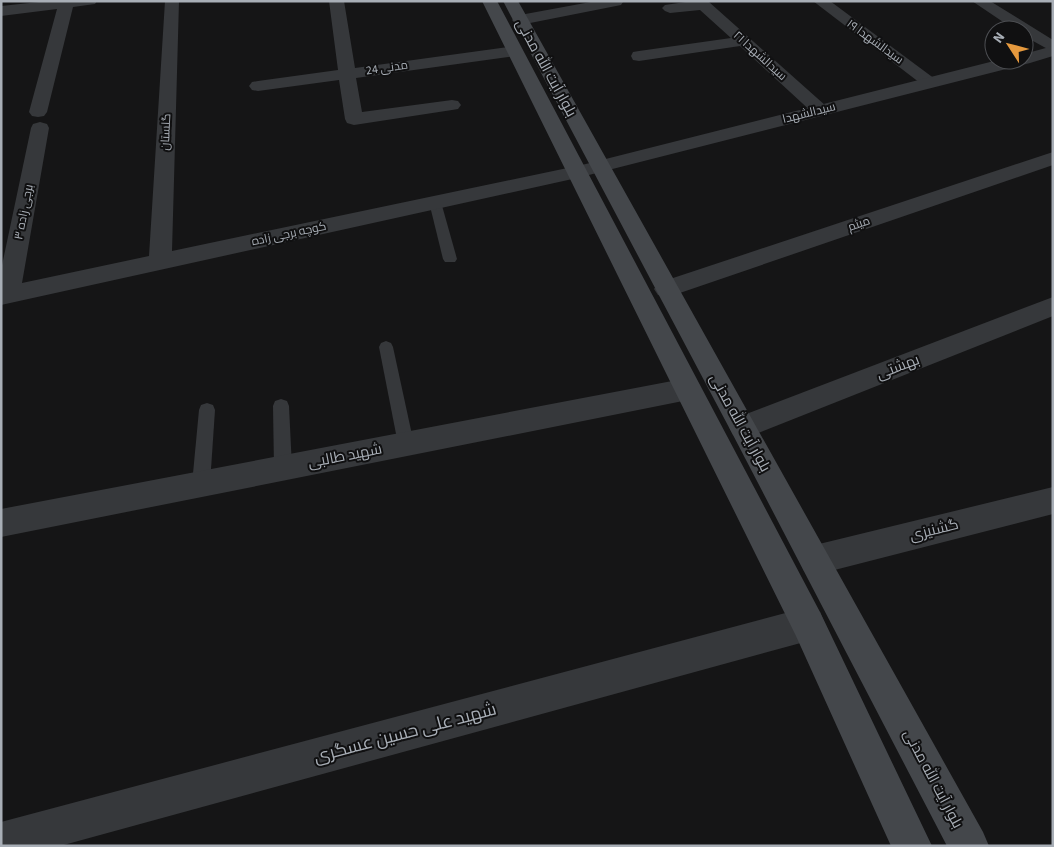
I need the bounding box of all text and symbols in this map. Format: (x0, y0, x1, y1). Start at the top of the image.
street label: بلوار آیت الله مدنی (510, 15, 582, 121)
street label: سیدالشهدا ۱۹ (843, 16, 907, 68)
north arrow (984, 20, 1034, 70)
street label: سیدالشهدا ۲۱ (730, 27, 791, 85)
text: N (988, 28, 1010, 48)
street label: مدنی 24 (365, 57, 409, 79)
street label: سیدالشهدا (781, 98, 837, 128)
street label: گلستان (157, 113, 175, 151)
street label: برجی زاده ۳ (10, 183, 38, 241)
street label: میثم (846, 212, 872, 236)
street label: کوچه برجى زاده (250, 218, 328, 250)
street label: بهشتی (873, 349, 923, 385)
street label: بلوار آیت الله مدنی (704, 370, 776, 476)
street label: شهید طالبی (306, 439, 384, 473)
street label: گشنیزی (907, 514, 961, 546)
street label: شهید علی حسین عسگری (311, 697, 499, 769)
street label: بلوار آیت الله مدنی (898, 726, 968, 832)

